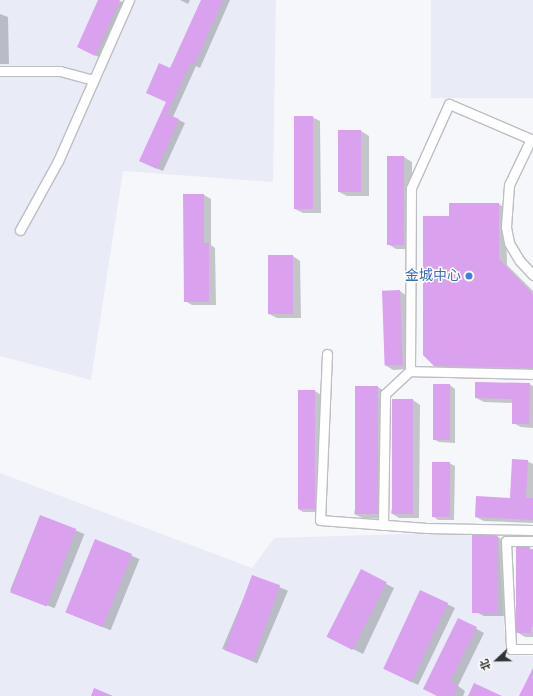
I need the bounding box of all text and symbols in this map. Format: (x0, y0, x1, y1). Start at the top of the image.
place label: 金城中心 (405, 268, 461, 284)
marker: 金城中心 (464, 271, 474, 281)
north arrow (477, 640, 517, 680)
text: 北 (475, 656, 495, 673)

